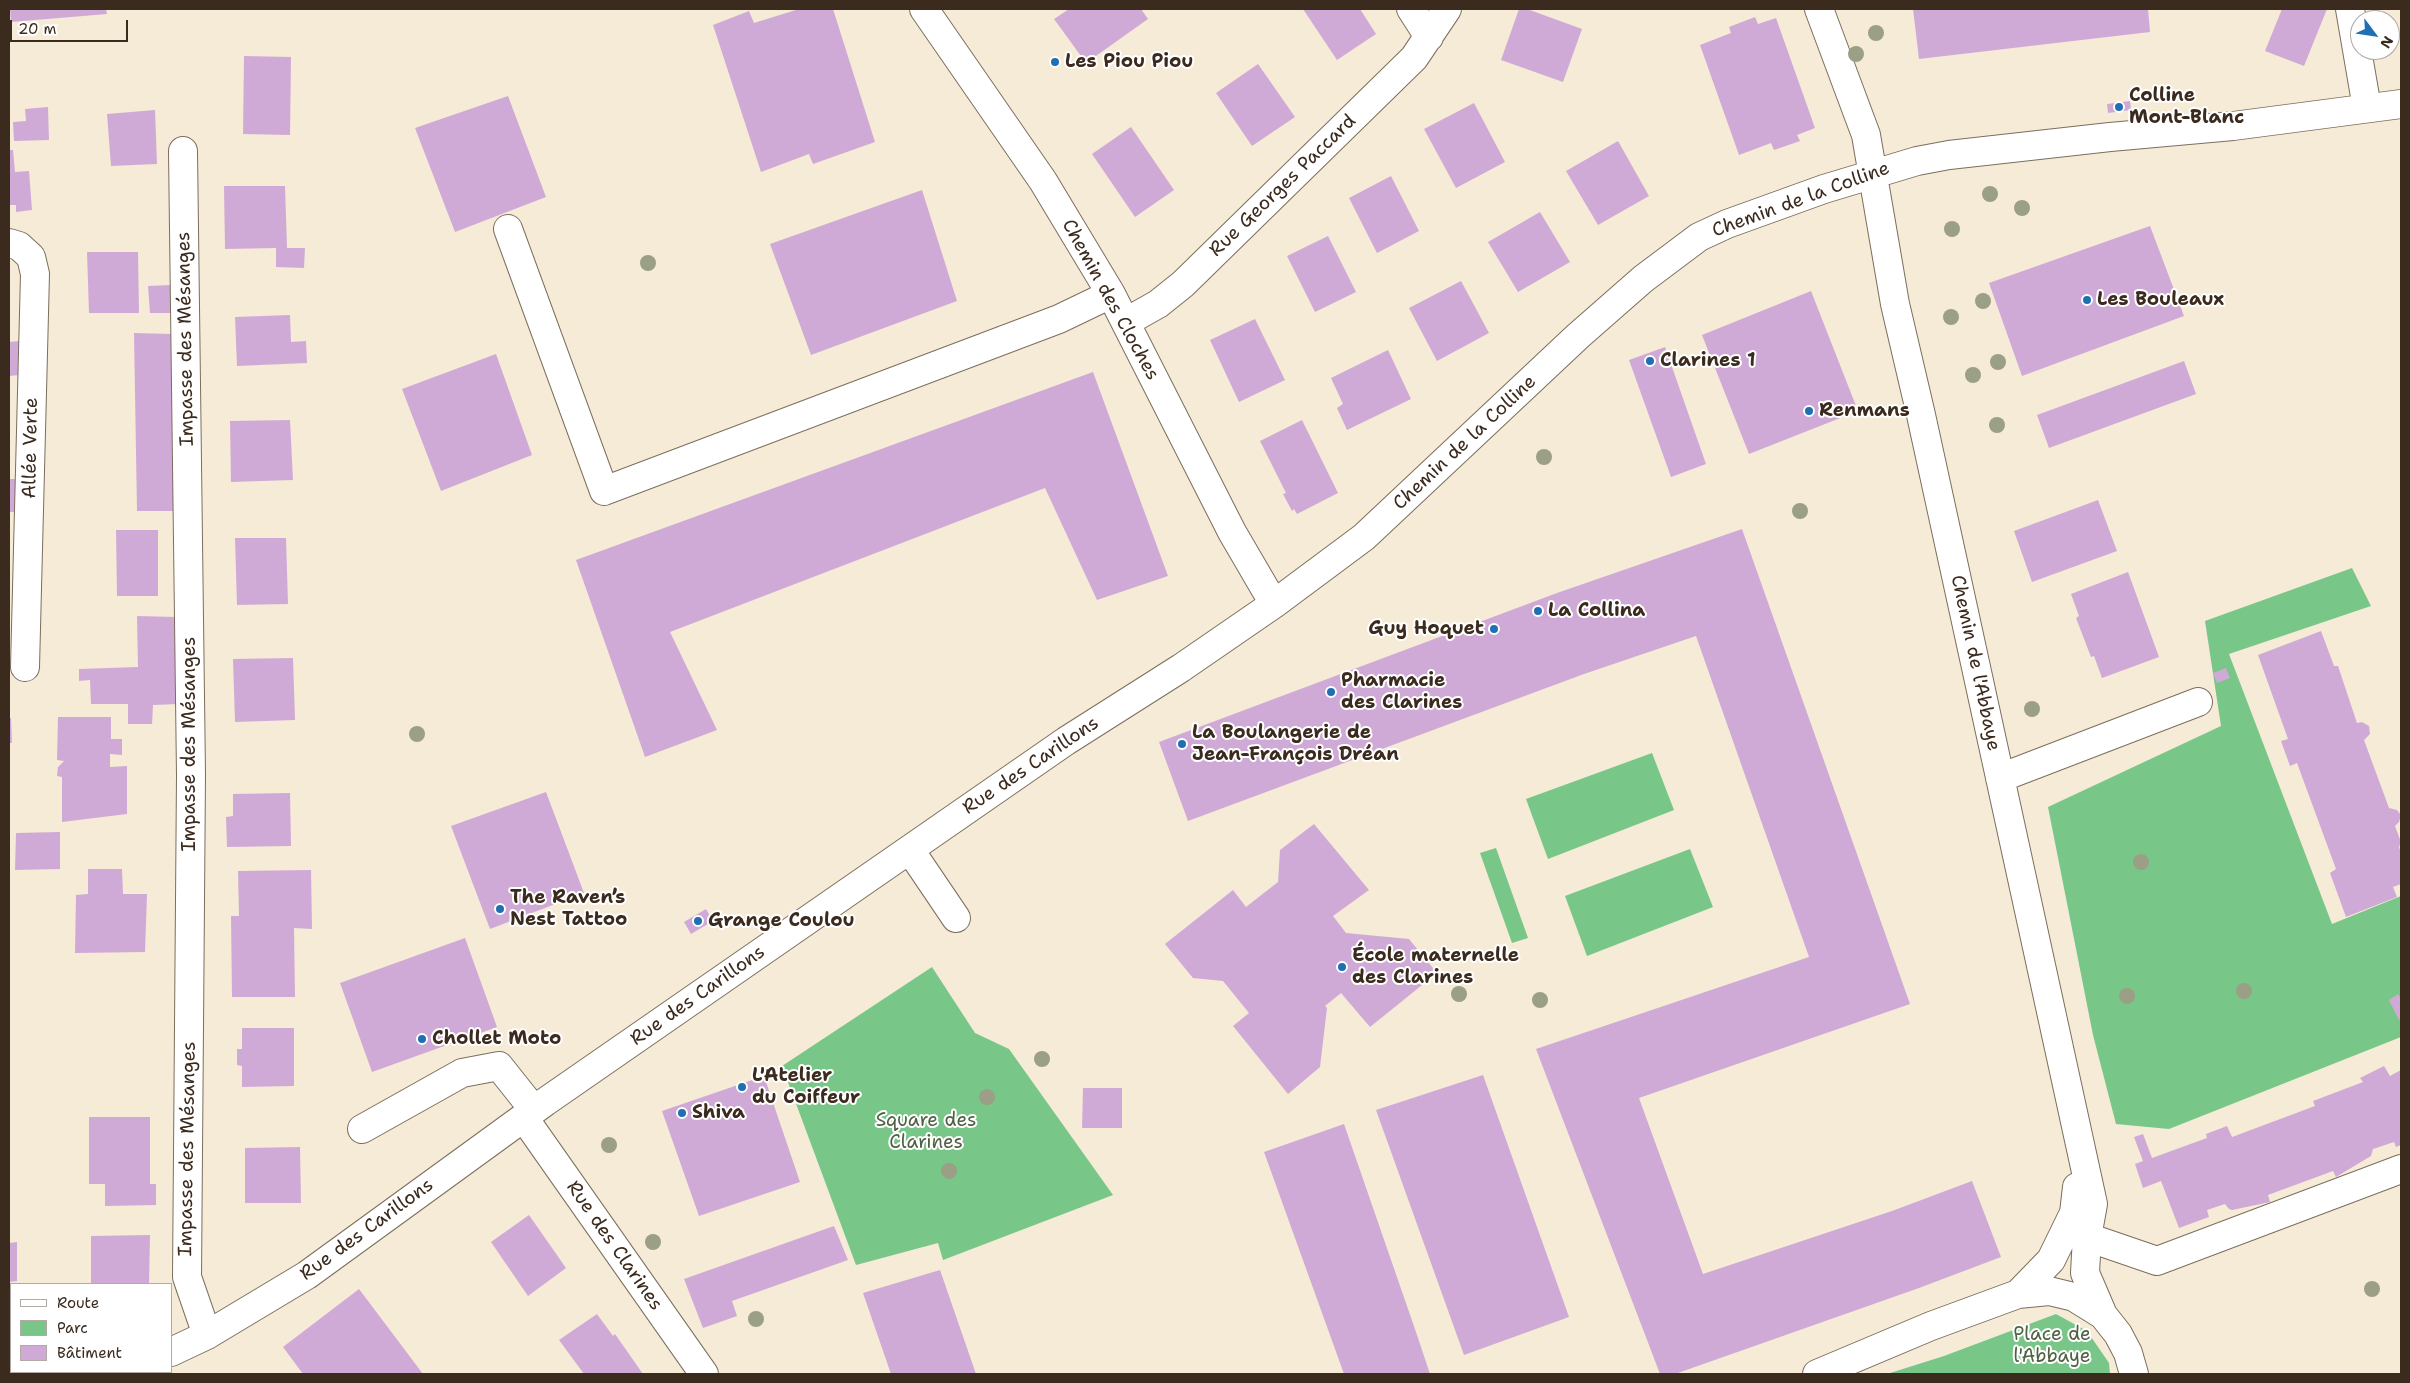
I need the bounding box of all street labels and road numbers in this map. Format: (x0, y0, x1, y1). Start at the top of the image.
street label: Rue Georges Paccard (1205, 110, 1361, 262)
street label: Chemin de la Colline (1709, 157, 1893, 243)
street label: Chemin des Cloches (1056, 216, 1164, 384)
street label: Impasse des Mésanges (173, 231, 199, 447)
street label: Chemin de la Colline (1389, 371, 1541, 515)
street label: Allée Verte (19, 397, 43, 499)
street label: Chemin de l'Abbaye (1945, 573, 2005, 753)
street label: Impasse des Mésanges (179, 637, 201, 851)
street label: Rue des Carillons (959, 712, 1103, 820)
street label: Rue des Carillons (626, 941, 770, 1051)
street label: Impasse des Mésanges (175, 1041, 201, 1257)
street label: Rue des Carillons (296, 1174, 438, 1286)
street label: Rue des Clarines (561, 1177, 667, 1315)

